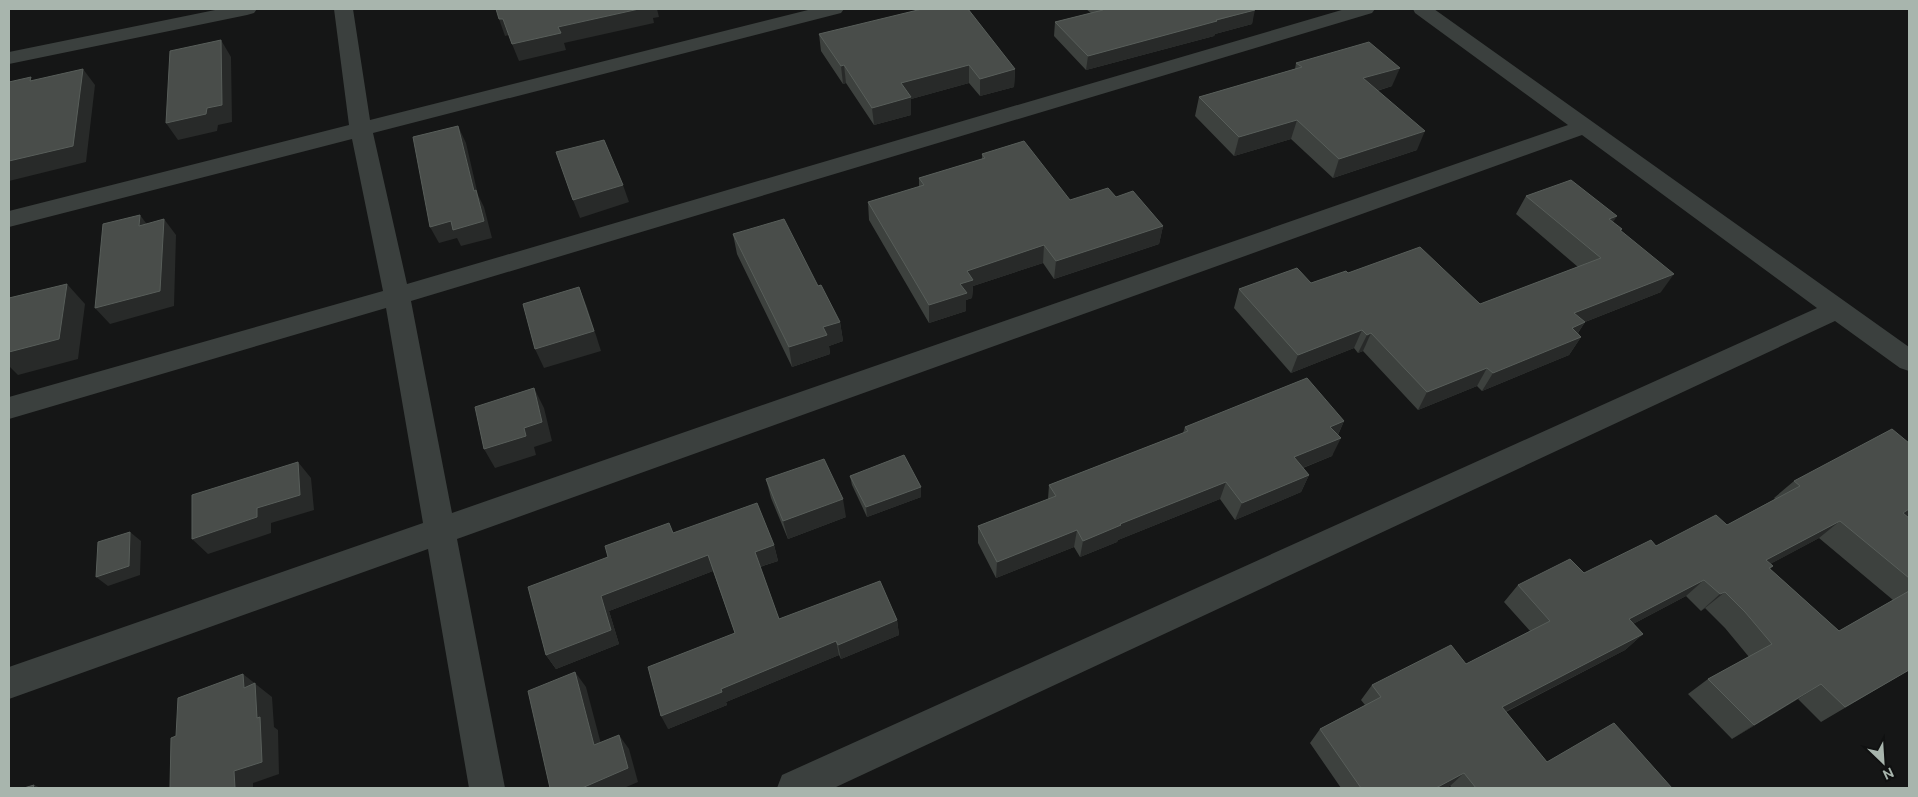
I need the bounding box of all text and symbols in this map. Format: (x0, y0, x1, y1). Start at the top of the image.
north arrow (1858, 737, 1908, 787)
text: N (1880, 764, 1897, 783)

